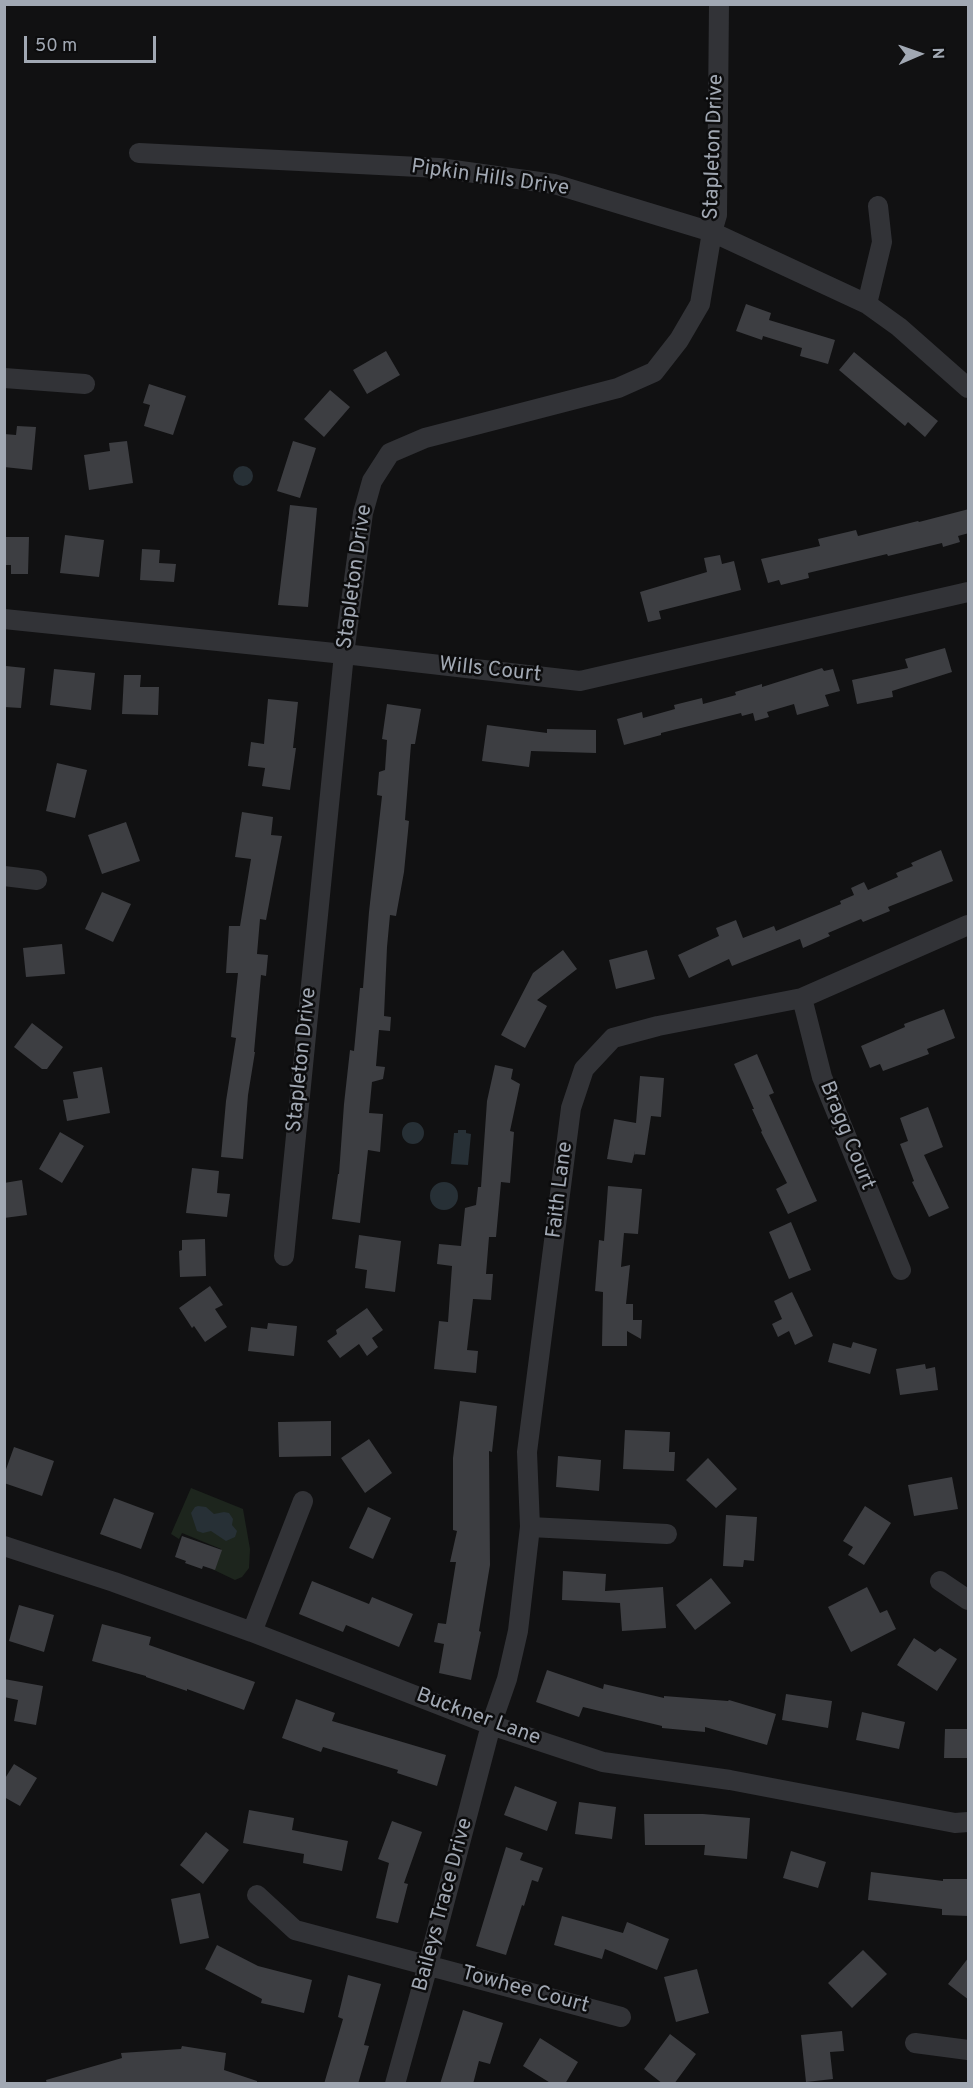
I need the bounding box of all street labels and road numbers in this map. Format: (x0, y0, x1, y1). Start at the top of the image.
street label: Stapleton Drive (700, 74, 730, 220)
street label: Pipkin Hills Drive (409, 155, 571, 203)
street label: Stapleton Drive (333, 503, 379, 651)
street label: Wills Court (438, 653, 542, 689)
street label: Stapleton Drive (283, 986, 323, 1134)
street label: Bragg Court (813, 1078, 879, 1194)
street label: Faith Lane (543, 1140, 579, 1240)
street label: Buckner Lane (412, 1684, 544, 1752)
street label: Baileys Trace Drive (409, 1816, 479, 1994)
street label: Towhee Court (459, 1962, 591, 2020)

